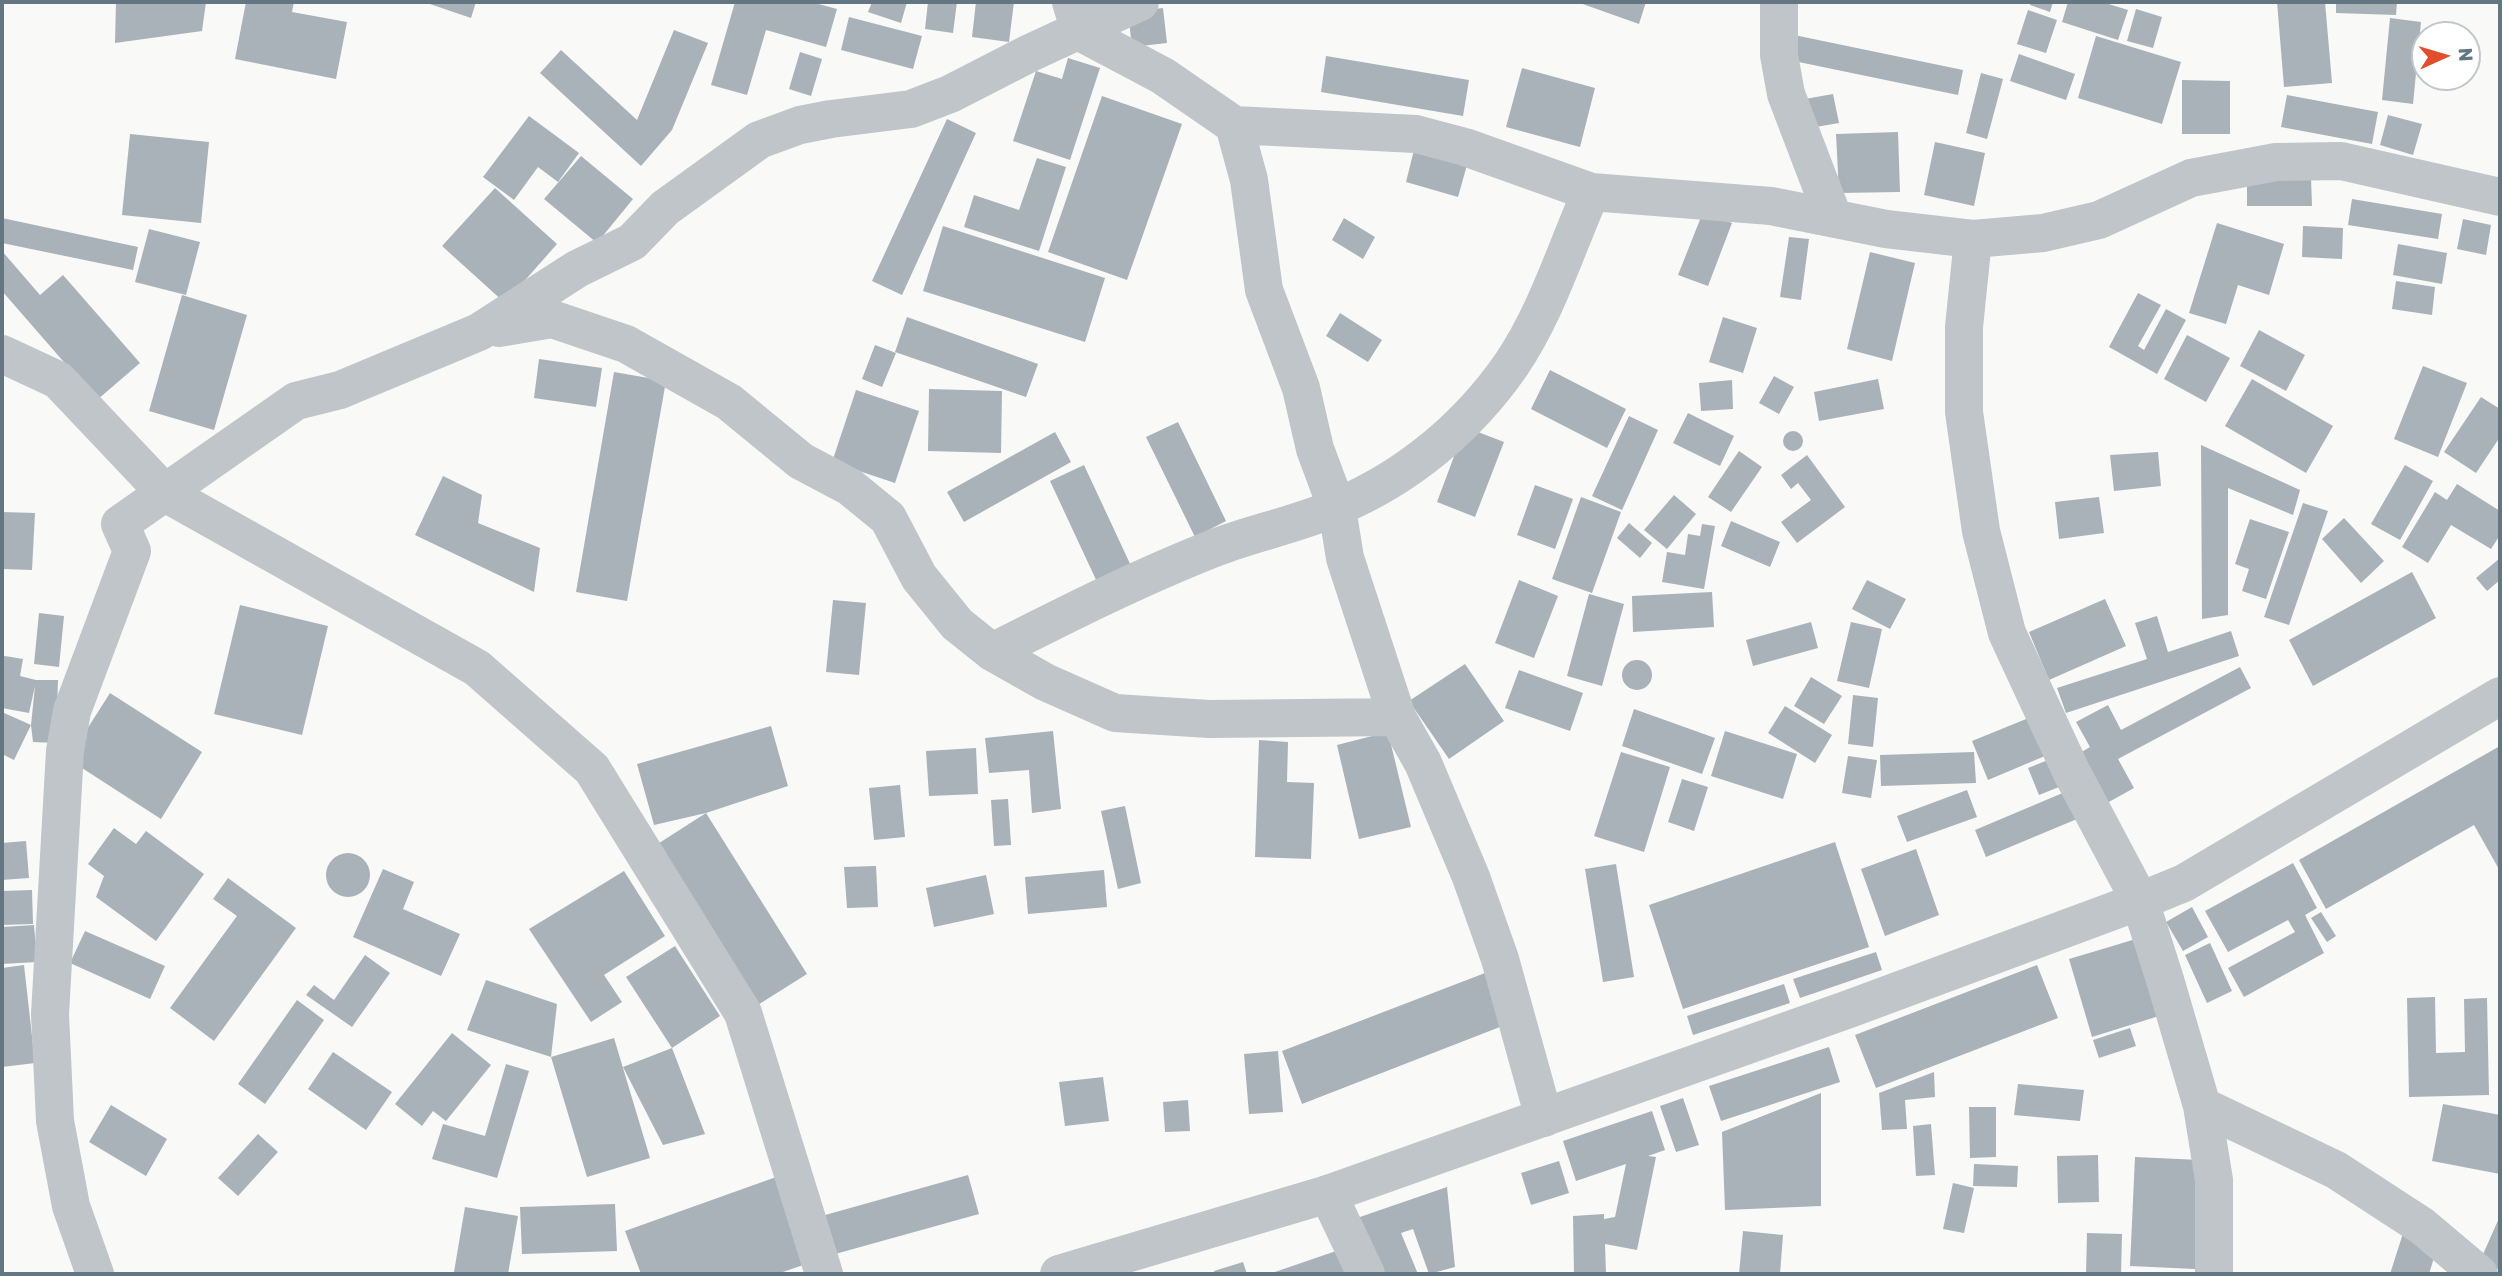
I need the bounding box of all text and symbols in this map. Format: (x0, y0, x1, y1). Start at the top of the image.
north arrow (2411, 21, 2481, 91)
text: N (2454, 47, 2477, 62)

